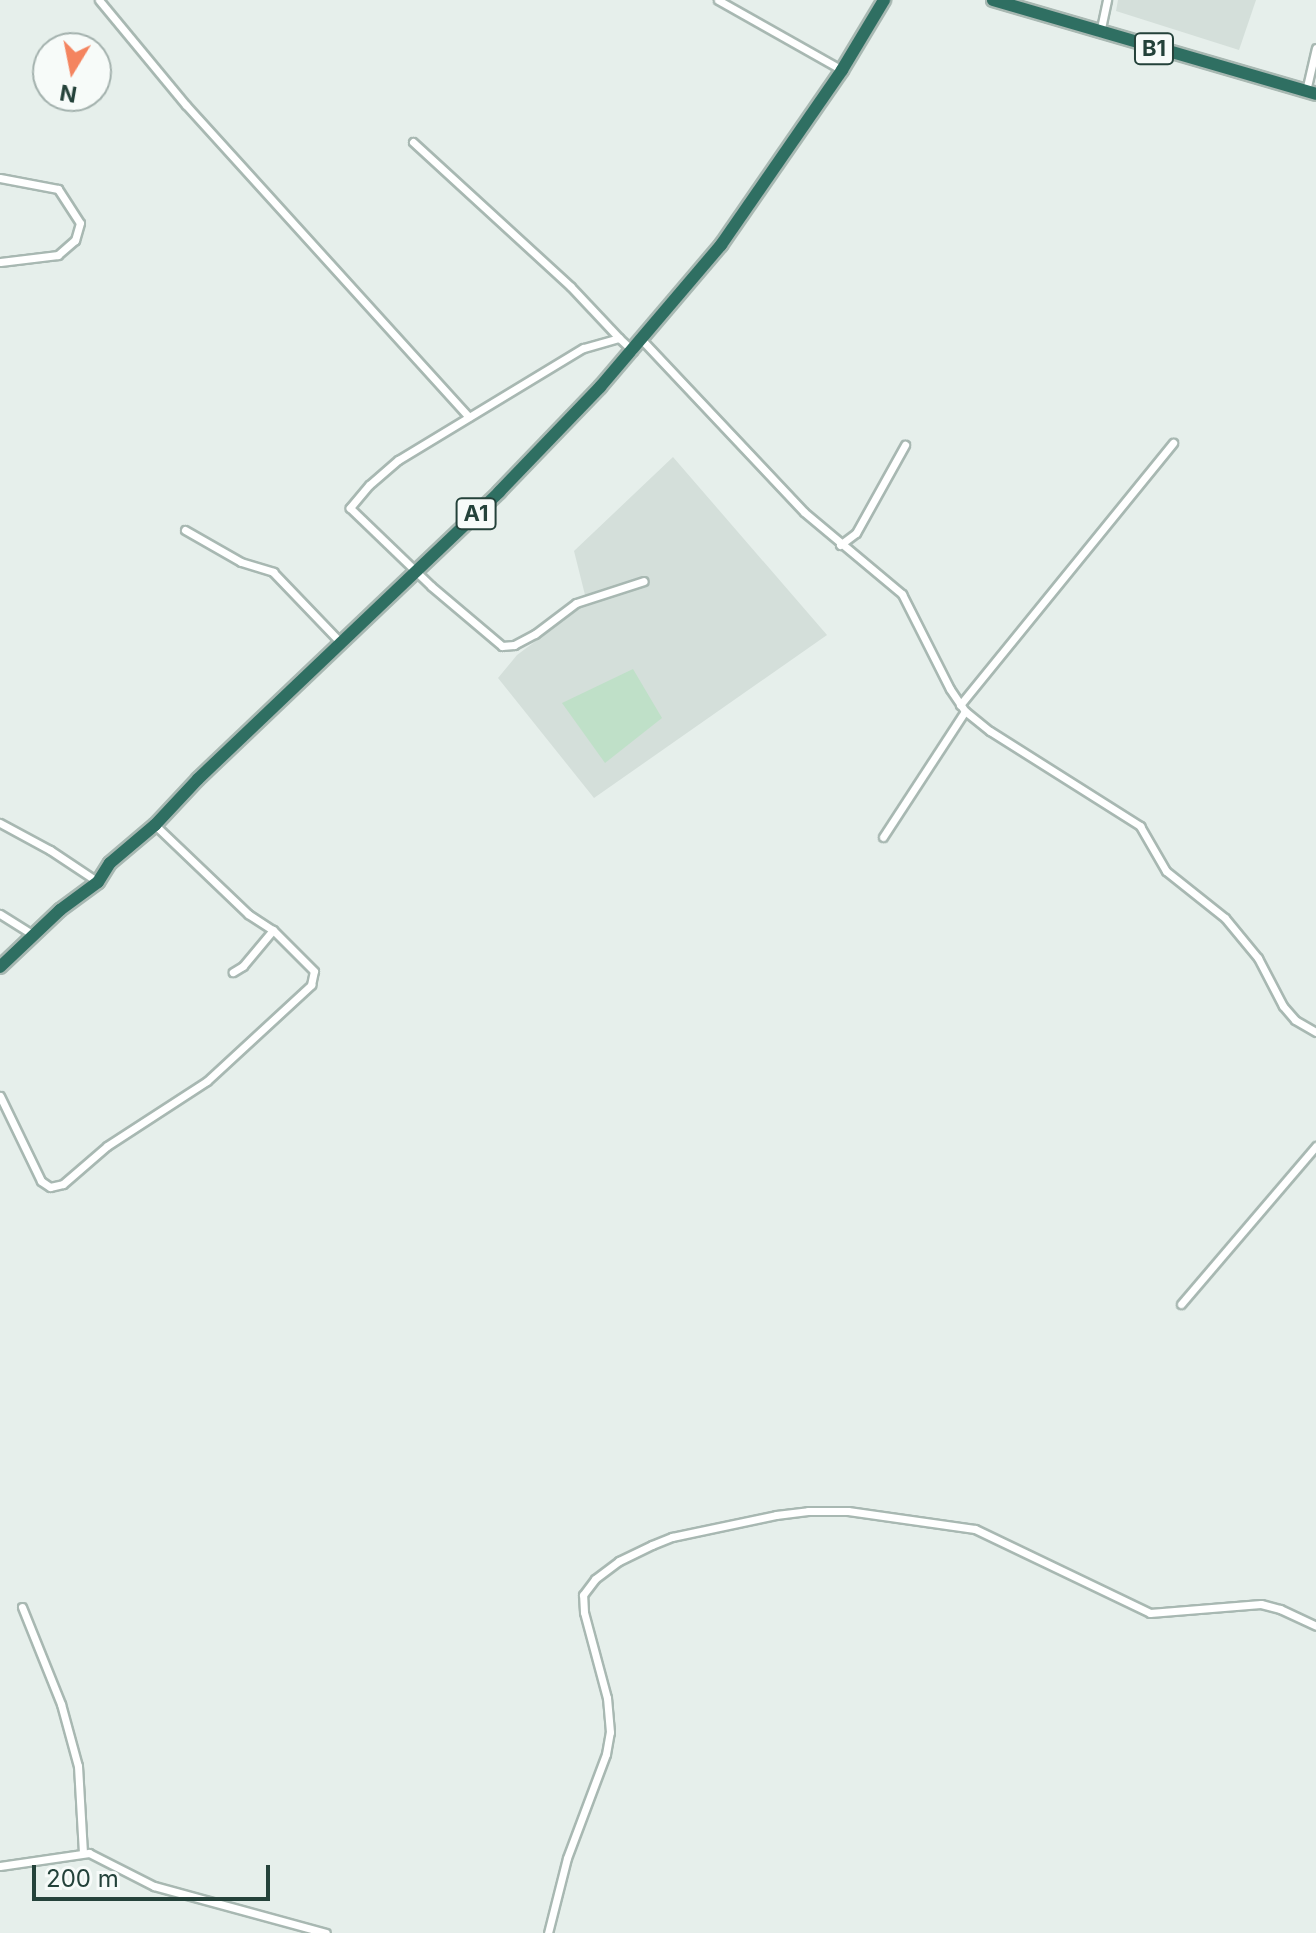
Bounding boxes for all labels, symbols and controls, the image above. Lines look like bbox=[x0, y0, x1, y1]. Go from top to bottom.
road number: B1 bbox=[1132, 31, 1176, 67]
north arrow bbox=[32, 32, 112, 112]
text: N bbox=[58, 79, 79, 108]
road number: A1 bbox=[454, 496, 498, 532]
scale bar bbox=[36, 1849, 274, 1899]
text: 200 m bbox=[46, 1864, 119, 1893]

